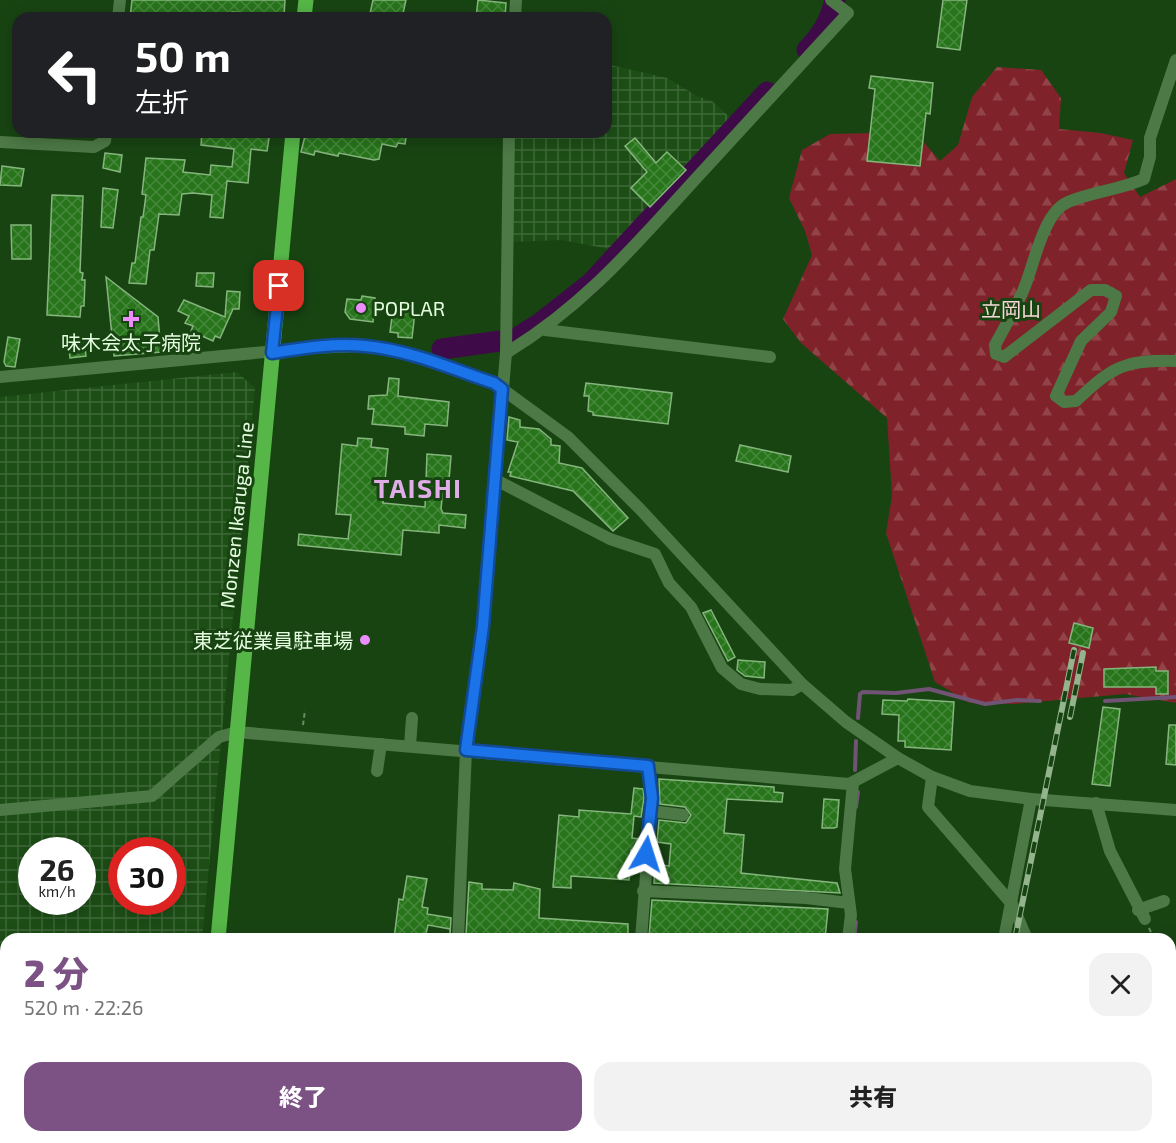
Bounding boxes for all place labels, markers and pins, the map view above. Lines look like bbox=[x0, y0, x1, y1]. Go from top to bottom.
pin bbox=[253, 260, 304, 311]
place label: POPLAR bbox=[373, 296, 445, 320]
marker: POPLAR bbox=[354, 301, 368, 315]
marker: 味木会太子病院 bbox=[122, 310, 140, 328]
place label: 味木会太子病院 bbox=[61, 330, 201, 354]
place label: 東芝従業員駐車場 bbox=[193, 628, 353, 652]
marker: 東芝従業員駐車場 bbox=[358, 633, 372, 647]

